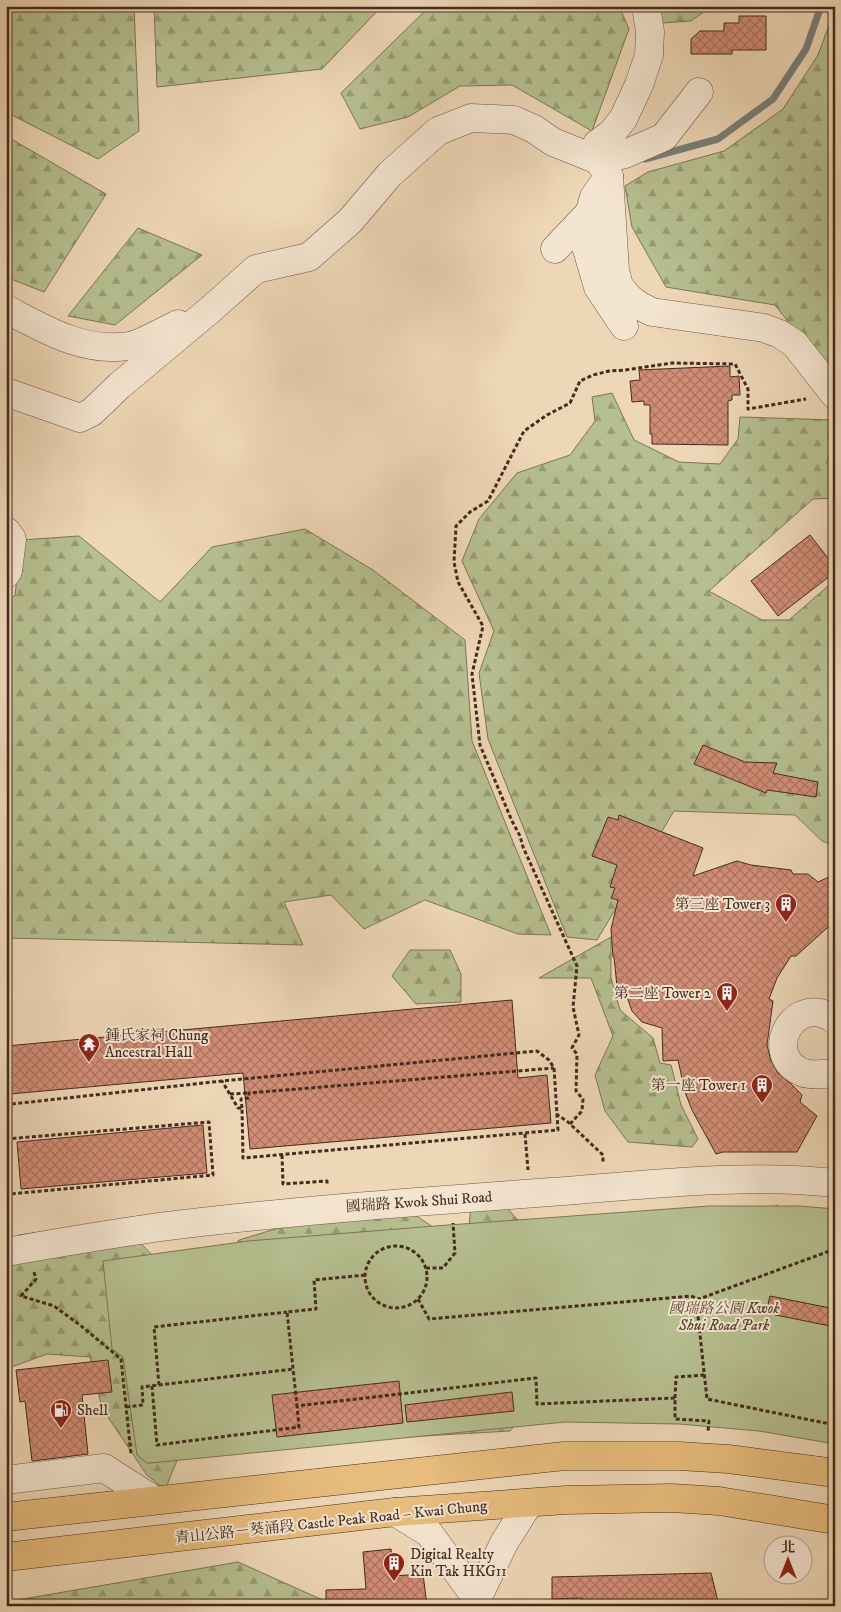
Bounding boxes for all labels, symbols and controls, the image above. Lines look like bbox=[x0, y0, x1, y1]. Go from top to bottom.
building icon: 第三座 Tower 3 bbox=[774, 892, 798, 923]
place label: 第三座 Tower 3 bbox=[675, 895, 770, 914]
building icon: 第二座 Tower 2 bbox=[715, 981, 739, 1012]
place label: 第二座 Tower 2 bbox=[614, 984, 712, 1003]
place label: 鍾氏家祠 Chung Ancestral Hall bbox=[105, 1026, 209, 1062]
temple icon: 鍾氏家祠 Chung Ancestral Hall bbox=[77, 1032, 101, 1063]
building icon: 第一座 Tower 1 bbox=[750, 1073, 774, 1104]
place label: 第一座 Tower 1 bbox=[651, 1076, 746, 1095]
street label: 國瑞路 Kwok Shui Road bbox=[345, 1187, 493, 1217]
park label: 國瑞路公園 Kwok Shui Road Park bbox=[668, 1299, 780, 1335]
fuel station icon: Shell bbox=[49, 1398, 73, 1429]
place label: Shell bbox=[77, 1401, 108, 1420]
street label: 青山公路－葵涌段 Castle Peak Road – Kwai Chung bbox=[174, 1496, 489, 1548]
north arrow bbox=[764, 1534, 814, 1584]
text: 北 bbox=[781, 1539, 795, 1557]
place label: Digital Realty Kin Tak HKG11 bbox=[410, 1545, 507, 1581]
building icon: Digital Realty Kin Tak HKG11 bbox=[382, 1551, 406, 1582]

